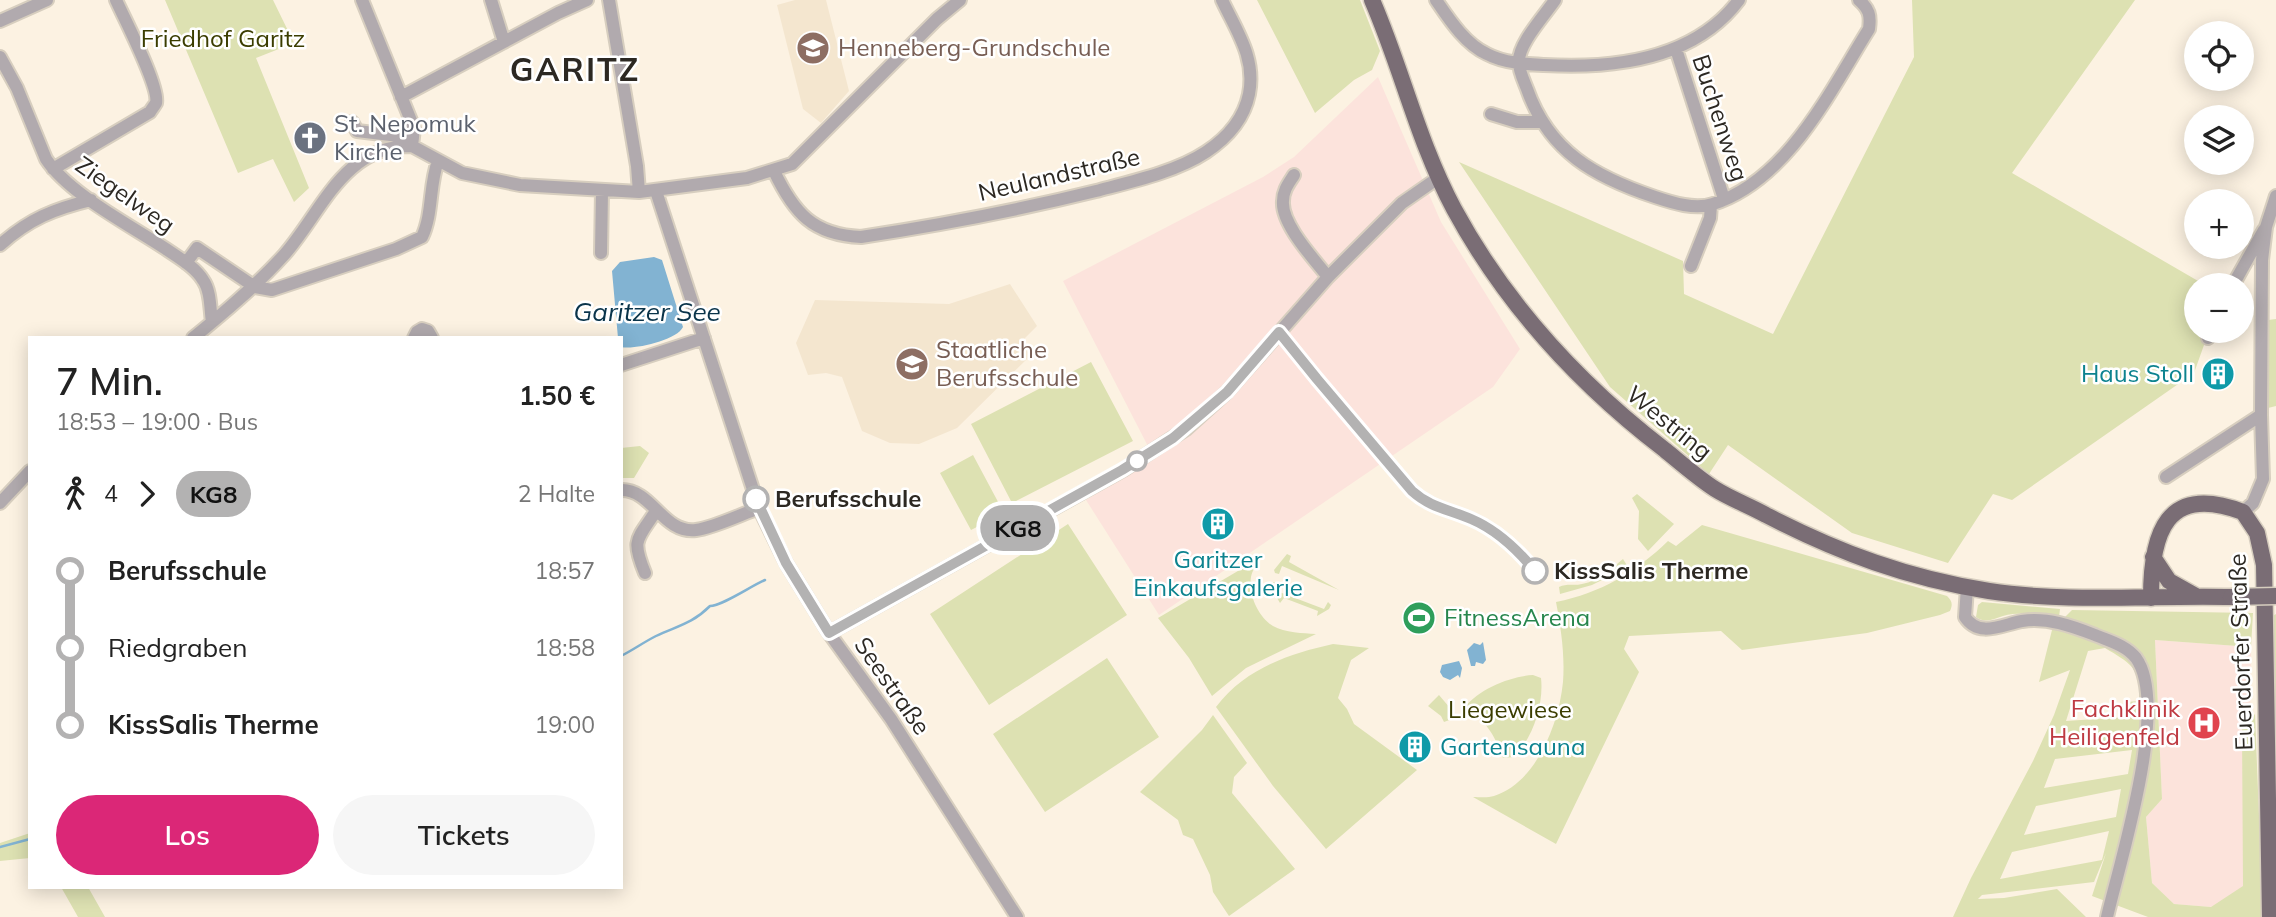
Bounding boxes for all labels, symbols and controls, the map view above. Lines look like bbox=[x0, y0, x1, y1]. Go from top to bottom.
map controls bbox=[2184, 21, 2254, 343]
button: locate bbox=[2184, 21, 2254, 91]
park label: Friedhof Garitz bbox=[141, 23, 305, 53]
school or university icon: Henneberg-Grundschule bbox=[794, 29, 832, 67]
place label: Henneberg-Grundschule bbox=[838, 32, 1110, 62]
district label: GARITZ bbox=[510, 49, 640, 89]
street label: Buchenweg bbox=[1686, 51, 1756, 185]
button: layers bbox=[2184, 105, 2254, 175]
place label: St. Nepomuk Kirche bbox=[334, 108, 476, 166]
church icon: St. Nepomuk Kirche bbox=[291, 119, 329, 157]
street label: Neulandstraße bbox=[975, 141, 1142, 207]
street label: Ziegelweg bbox=[70, 149, 181, 239]
button: + bbox=[2184, 189, 2254, 259]
button: − bbox=[2184, 273, 2254, 343]
water label: Garitzer See bbox=[573, 295, 721, 328]
place label: Staatliche Berufsschule bbox=[936, 334, 1078, 392]
school or university icon: Staatliche Berufsschule bbox=[893, 345, 931, 383]
building icon: Haus Stoll bbox=[2199, 355, 2237, 393]
text: 7 Min. bbox=[56, 357, 163, 405]
place label: Haus Stoll bbox=[2081, 358, 2194, 388]
text: 1.50 € bbox=[519, 379, 595, 412]
street label: Westring bbox=[1621, 379, 1719, 466]
text: 18:53 – 19:00 · Bus bbox=[56, 407, 258, 436]
unlabelled marker bbox=[1127, 451, 1147, 471]
icon: walk bbox=[56, 475, 94, 513]
icon: forward bbox=[128, 475, 166, 513]
text: 4 bbox=[104, 479, 118, 508]
text: KG8 bbox=[190, 479, 237, 509]
text: 2 Halte bbox=[518, 479, 595, 508]
place label: Berufsschule bbox=[775, 483, 922, 513]
marker: Berufsschule bbox=[743, 486, 769, 512]
line badge: KG8 bbox=[978, 505, 1058, 551]
building icon: Garitzer Einkaufsgalerie bbox=[1199, 505, 1237, 543]
text: KG8 bbox=[994, 513, 1042, 543]
place label: Garitzer Einkaufsgalerie bbox=[1133, 544, 1303, 602]
street label: Euerdorfer Straße bbox=[2222, 553, 2258, 751]
text: Berufsschule bbox=[108, 554, 267, 587]
place label: KissSalis Therme bbox=[1554, 555, 1748, 585]
text: 18:57 bbox=[535, 556, 595, 585]
marker: KissSalis Therme bbox=[1522, 558, 1548, 584]
sports icon: FitnessArena bbox=[1400, 599, 1438, 637]
place label: FitnessArena bbox=[1444, 602, 1590, 632]
text: Riedgraben bbox=[108, 631, 248, 664]
street label: Seestraße bbox=[848, 631, 937, 740]
text: 18:58 bbox=[535, 633, 595, 662]
place label: Fachklinik Heiligenfeld bbox=[2049, 693, 2181, 751]
park label: Liegewiese bbox=[1448, 694, 1572, 724]
hospital icon: Fachklinik Heiligenfeld bbox=[2185, 704, 2223, 742]
text: KissSalis Therme bbox=[108, 708, 319, 741]
text: 19:00 bbox=[535, 710, 595, 739]
building icon: Gartensauna bbox=[1396, 728, 1434, 766]
place label: Gartensauna bbox=[1440, 731, 1585, 761]
button: Los bbox=[56, 795, 319, 875]
button: Tickets bbox=[333, 795, 595, 875]

